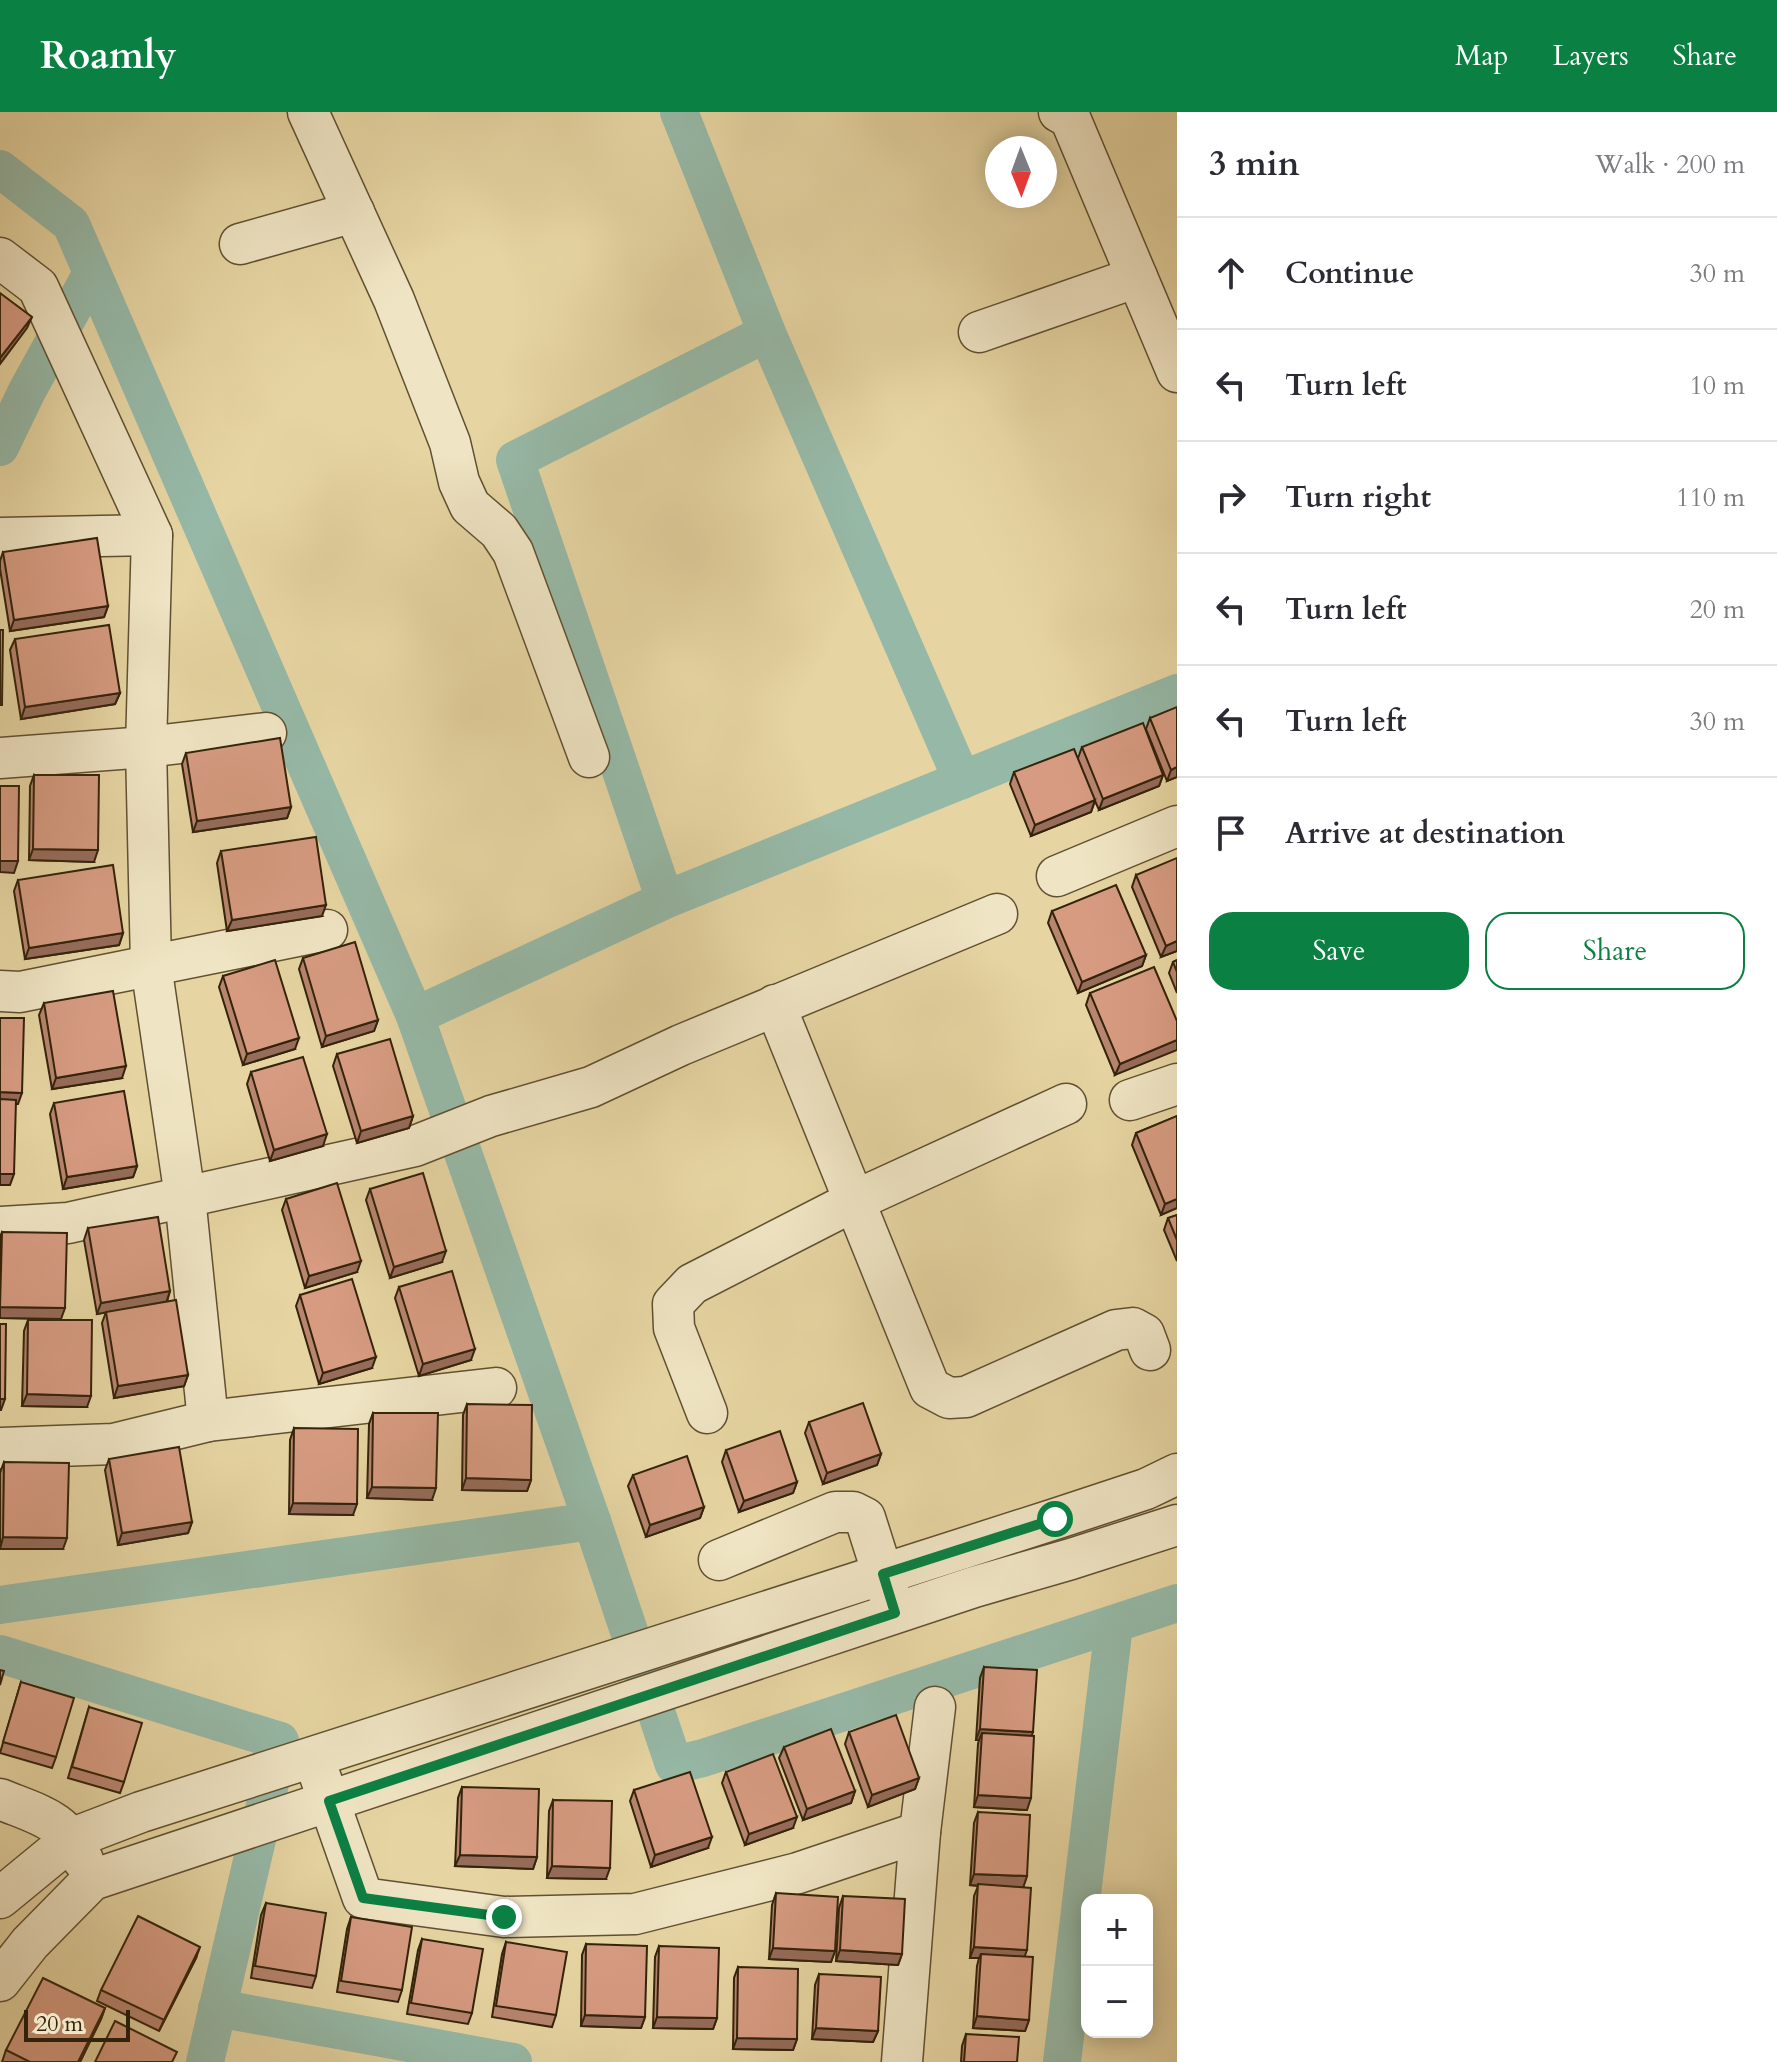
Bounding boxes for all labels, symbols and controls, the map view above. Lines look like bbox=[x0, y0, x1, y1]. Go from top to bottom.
text: Roamly bbox=[40, 30, 177, 82]
text: Map bbox=[1455, 37, 1508, 75]
text: Layers bbox=[1552, 37, 1629, 75]
text: Share bbox=[1673, 37, 1737, 75]
north arrow bbox=[985, 136, 1057, 208]
text: 3 min bbox=[1209, 141, 1300, 187]
text: Walk · 200 m bbox=[1595, 147, 1745, 182]
icon: ahead bbox=[1209, 251, 1253, 295]
text: Continue bbox=[1285, 253, 1414, 294]
text: 30 m bbox=[1689, 256, 1745, 291]
icon: left bbox=[1209, 363, 1253, 407]
text: Turn left bbox=[1285, 365, 1407, 406]
text: 10 m bbox=[1689, 368, 1745, 403]
icon: right bbox=[1209, 475, 1253, 519]
text: Turn right bbox=[1285, 477, 1431, 518]
text: 110 m bbox=[1676, 480, 1745, 515]
icon: left bbox=[1209, 587, 1253, 631]
text: Turn left bbox=[1285, 589, 1407, 630]
text: 20 m bbox=[1689, 592, 1745, 627]
icon: left bbox=[1209, 699, 1253, 743]
text: Turn left bbox=[1285, 701, 1407, 742]
text: 30 m bbox=[1689, 704, 1745, 739]
icon: arrive bbox=[1209, 811, 1253, 855]
text: Arrive at destination bbox=[1285, 813, 1565, 854]
button: Save bbox=[1209, 912, 1469, 990]
button: Share bbox=[1485, 912, 1745, 990]
route start bbox=[1037, 1501, 1073, 1537]
map controls bbox=[1081, 1894, 1153, 2038]
button: + bbox=[1081, 1894, 1153, 1966]
route end bbox=[486, 1899, 522, 1935]
button: − bbox=[1081, 1966, 1153, 2038]
scale bar bbox=[24, 2006, 130, 2042]
text: 20 m bbox=[36, 2009, 83, 2039]

